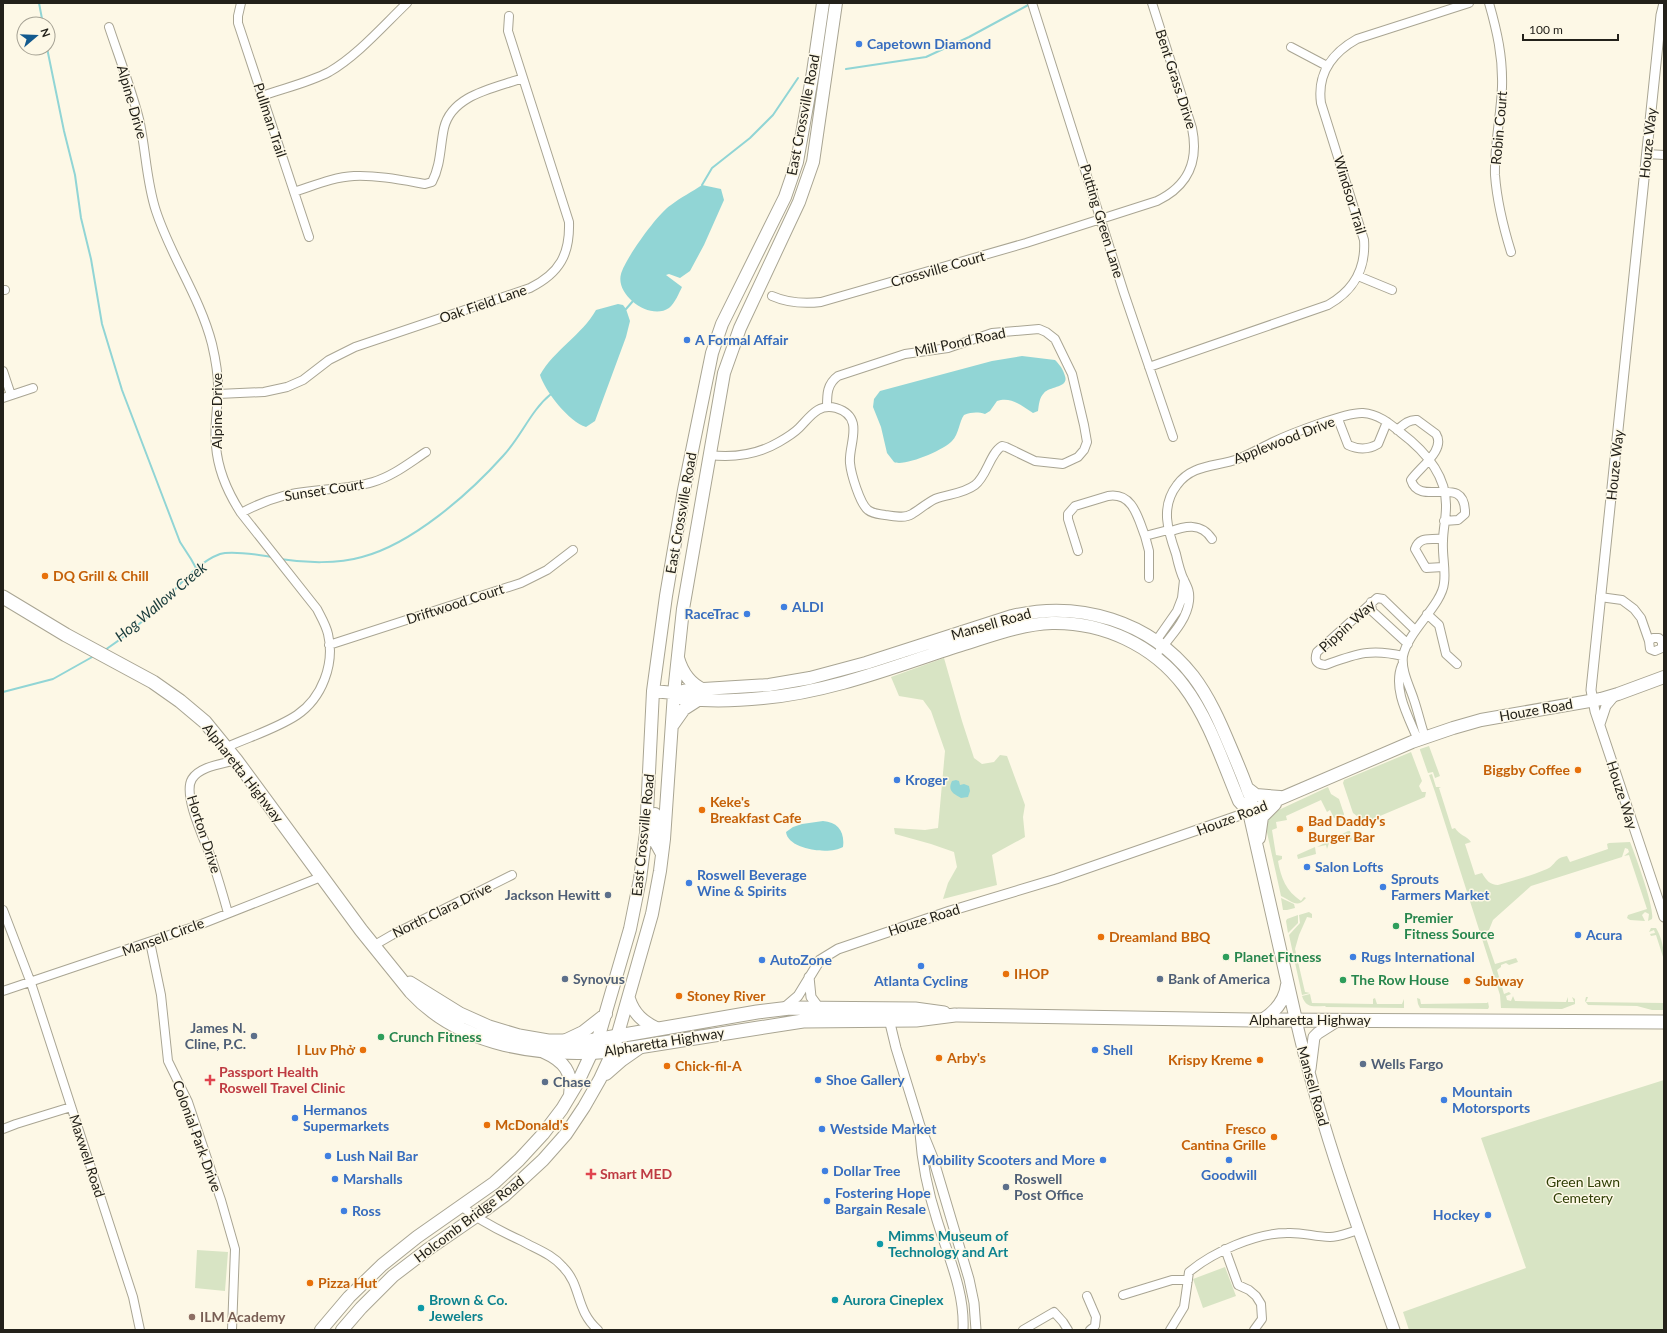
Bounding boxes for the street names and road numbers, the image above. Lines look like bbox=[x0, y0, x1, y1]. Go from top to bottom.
street label: Bent Grass Drive bbox=[1152, 27, 1201, 131]
street label: East Crossville Road bbox=[782, 53, 823, 177]
street label: Alpine Drive bbox=[114, 63, 151, 141]
street label: Pullman Trail bbox=[250, 80, 291, 159]
street label: Robin Court bbox=[1487, 90, 1510, 166]
street label: Houze Way bbox=[1635, 106, 1660, 179]
street label: Windsor Trail bbox=[1331, 154, 1370, 236]
street label: Putting Green Lane bbox=[1077, 162, 1128, 280]
street label: Crossville Court bbox=[889, 247, 987, 290]
street label: Oak Field Lane bbox=[437, 281, 529, 326]
street label: Mill Pond Road bbox=[913, 324, 1007, 359]
street label: Alpine Drive bbox=[208, 373, 225, 449]
street label: Applewood Drive bbox=[1231, 412, 1337, 467]
street label: Houze Way bbox=[1602, 428, 1627, 501]
street label: East Crossville Road bbox=[661, 451, 700, 575]
street label: Sunset Court bbox=[283, 475, 365, 504]
street label: Driftwood Court bbox=[404, 580, 506, 627]
street label: Pippin Way bbox=[1315, 595, 1379, 655]
street label: Mansell Road bbox=[949, 604, 1033, 643]
street label: Houze Road bbox=[1498, 695, 1574, 724]
street label: Alpharetta Highway bbox=[199, 720, 288, 826]
street label: Houze Way bbox=[1603, 758, 1642, 832]
street label: East Crossville Road bbox=[628, 773, 657, 897]
street label: Horton Drive bbox=[184, 793, 225, 875]
street label: Houze Road bbox=[1194, 796, 1270, 839]
street label: North Clara Drive bbox=[389, 878, 494, 941]
street label: Houze Road bbox=[886, 900, 962, 939]
street label: Mansell Circle bbox=[119, 914, 206, 959]
street label: Alpharetta Highway bbox=[1249, 1011, 1372, 1028]
street label: Alpharetta Highway bbox=[603, 1023, 726, 1059]
street label: Mansell Road bbox=[1294, 1044, 1333, 1128]
street label: Colonial Park Drive bbox=[169, 1078, 226, 1194]
street label: Maxwell Road bbox=[66, 1112, 109, 1199]
street label: Holcomb Bridge Road bbox=[410, 1172, 527, 1266]

